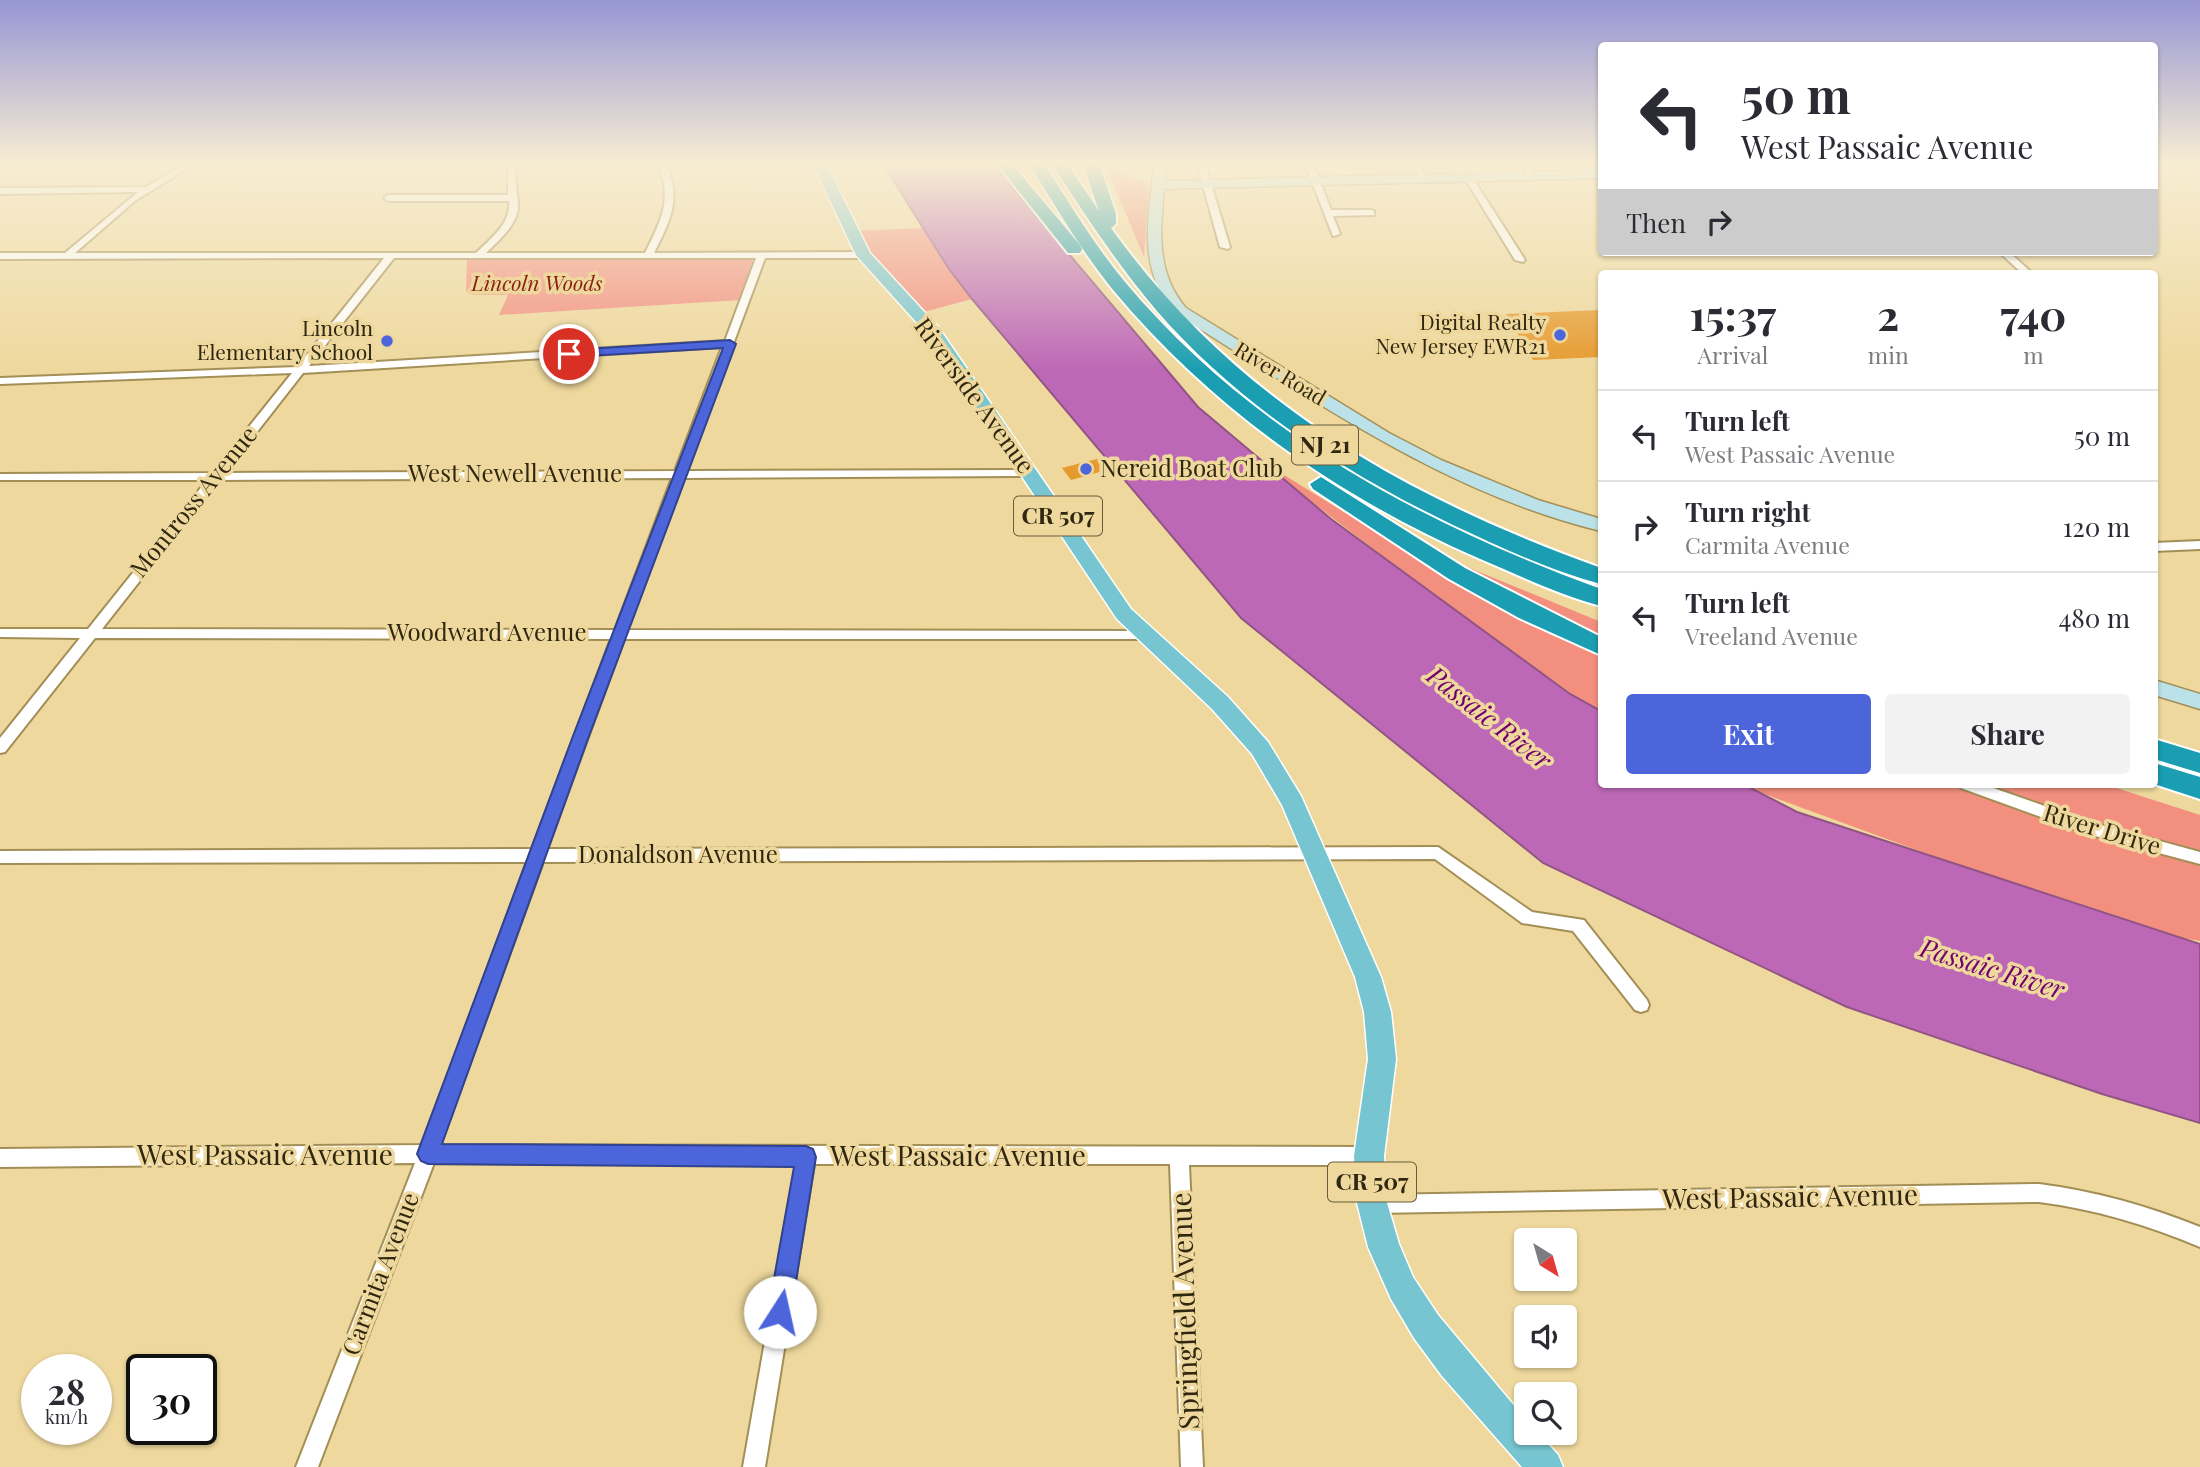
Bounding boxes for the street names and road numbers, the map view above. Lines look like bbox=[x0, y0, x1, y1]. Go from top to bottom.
street label: Riverside Avenue bbox=[908, 311, 1043, 479]
street label: River Road bbox=[1230, 334, 1332, 411]
street label: Montross Avenue bbox=[122, 419, 263, 583]
road number: NJ 21 bbox=[1292, 426, 1358, 464]
street label: West Newell Avenue bbox=[407, 456, 622, 488]
road number: CR 507 bbox=[1014, 496, 1102, 536]
street label: Woodward Avenue bbox=[386, 615, 587, 647]
street label: River Drive bbox=[2040, 795, 2165, 861]
street label: Donaldson Avenue bbox=[578, 837, 778, 869]
street label: West Passaic Avenue bbox=[136, 1135, 393, 1172]
street label: West Passaic Avenue bbox=[829, 1136, 1086, 1173]
road number: CR 507 bbox=[1328, 1162, 1416, 1202]
street label: West Passaic Avenue bbox=[1661, 1175, 1918, 1216]
street label: Carmita Avenue bbox=[333, 1187, 425, 1359]
street label: Springfield Avenue bbox=[1161, 1192, 1206, 1430]

